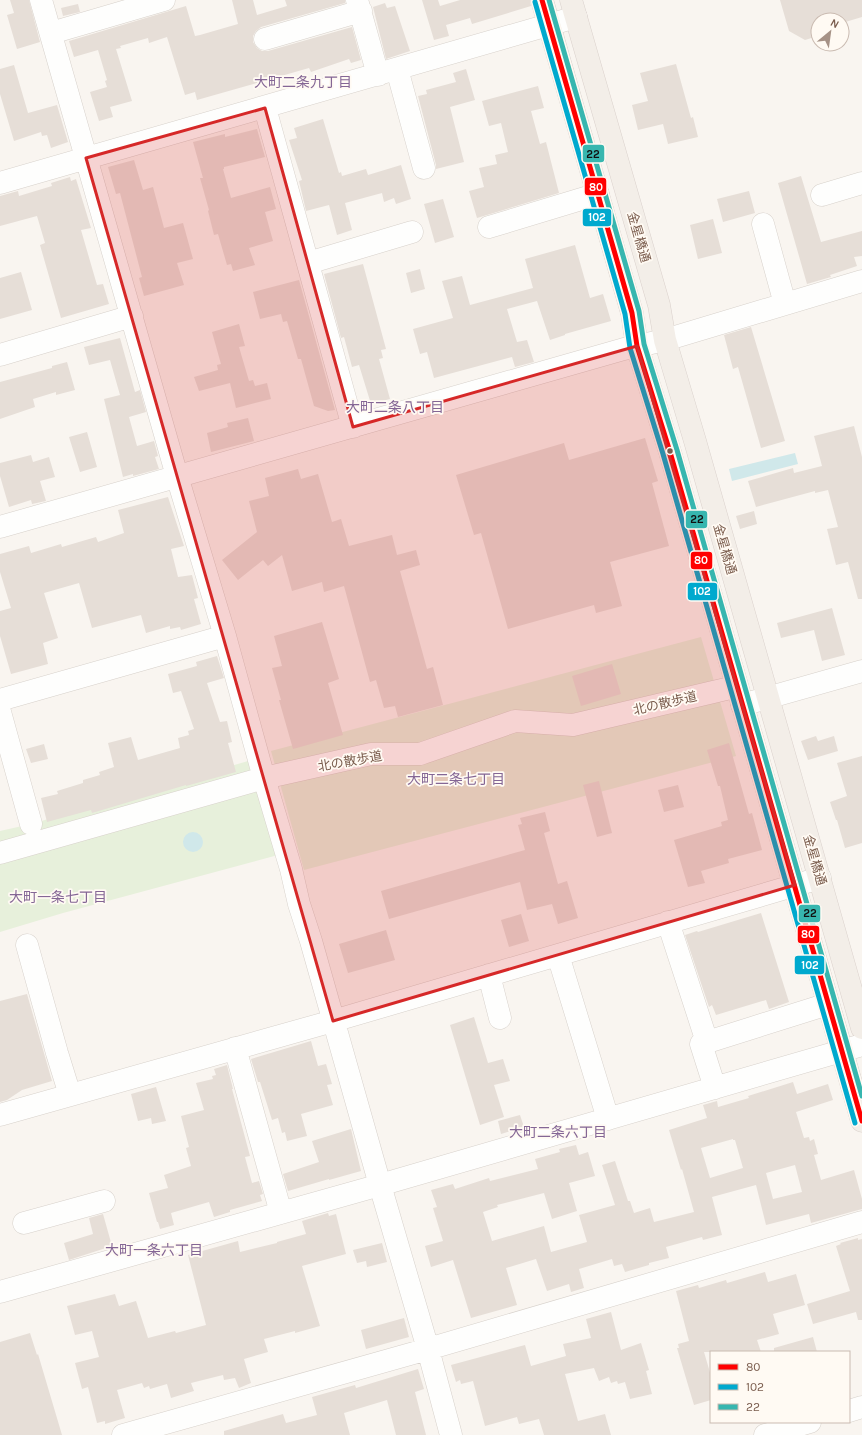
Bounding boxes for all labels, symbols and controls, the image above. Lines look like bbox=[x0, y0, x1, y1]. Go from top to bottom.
north arrow bbox=[810, 12, 850, 52]
text: N bbox=[828, 16, 841, 31]
district label: 大町二条九丁目 bbox=[254, 74, 352, 91]
line badge: 22 bbox=[582, 144, 605, 163]
text: 22 bbox=[586, 148, 600, 161]
line badge: 80 bbox=[584, 177, 607, 196]
text: 80 bbox=[589, 181, 603, 194]
line badge: 102 bbox=[582, 208, 612, 227]
street label: 金星橋通 bbox=[625, 210, 653, 264]
text: 102 bbox=[588, 211, 606, 224]
district label: 大町二条八丁目 bbox=[346, 399, 444, 416]
unlabelled marker bbox=[665, 446, 675, 456]
line badge: 22 bbox=[685, 510, 708, 529]
text: 22 bbox=[690, 513, 704, 526]
street label: 金星橋通 bbox=[711, 522, 739, 576]
line badge: 80 bbox=[690, 551, 713, 570]
text: 80 bbox=[694, 554, 708, 567]
line badge: 102 bbox=[687, 582, 718, 601]
text: 102 bbox=[693, 585, 711, 598]
street label: 北の散歩道 bbox=[632, 688, 698, 718]
street label: 北の散歩道 bbox=[317, 748, 383, 774]
district label: 大町二条七丁目 bbox=[407, 771, 505, 788]
street label: 金星橋通 bbox=[801, 833, 829, 887]
district label: 大町一条七丁目 bbox=[9, 889, 107, 906]
line badge: 22 bbox=[798, 904, 821, 923]
text: 22 bbox=[803, 907, 817, 920]
line badge: 80 bbox=[797, 925, 820, 944]
text: 80 bbox=[801, 928, 815, 941]
line badge: 102 bbox=[794, 955, 825, 975]
text: 102 bbox=[801, 959, 819, 972]
district label: 大町二条六丁目 bbox=[509, 1124, 607, 1141]
district label: 大町一条六丁目 bbox=[105, 1242, 203, 1259]
legend bbox=[710, 1351, 850, 1423]
text: 80 bbox=[746, 1360, 761, 1374]
text: 102 bbox=[746, 1380, 764, 1394]
text: 22 bbox=[746, 1400, 760, 1414]

